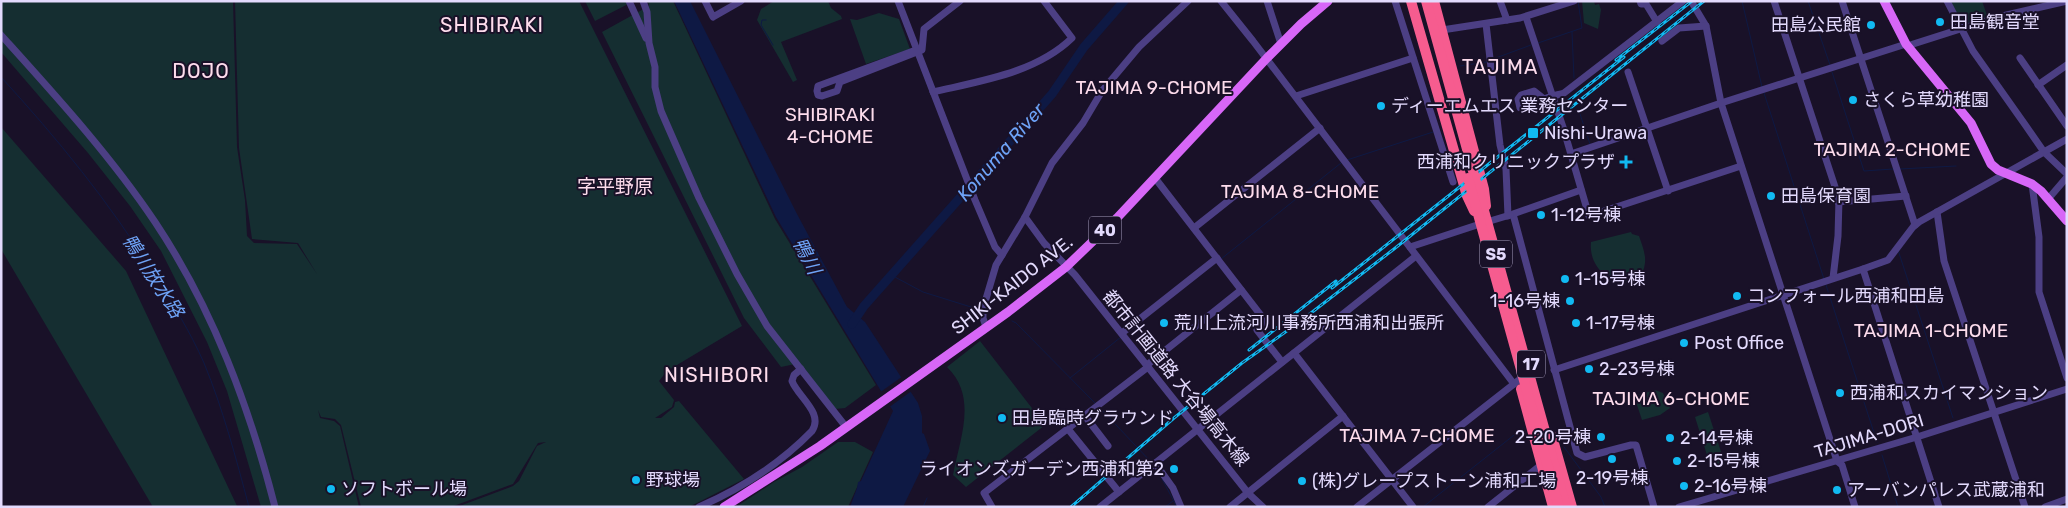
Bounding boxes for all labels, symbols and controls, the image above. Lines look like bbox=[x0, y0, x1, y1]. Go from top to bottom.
place label: 田島観音堂 bbox=[1950, 11, 2040, 33]
district label: SHIBIRAKI bbox=[440, 13, 544, 37]
place label: 田島公民館 bbox=[1771, 14, 1861, 36]
marker: 田島観音堂 bbox=[1934, 16, 1946, 28]
marker: 田島公民館 bbox=[1865, 19, 1877, 31]
district label: TAJIMA bbox=[1462, 55, 1538, 79]
district label: DOJO bbox=[172, 59, 230, 83]
district label: TAJIMA 9-CHOME bbox=[1075, 76, 1233, 99]
place label: さくら草幼稚園 bbox=[1863, 89, 1989, 111]
marker: さくら草幼稚園 bbox=[1847, 94, 1859, 106]
place label: ディーエムエス 業務センター bbox=[1391, 95, 1628, 117]
water label: Konuma River bbox=[952, 98, 1050, 206]
marker: ディーエムエス 業務センター bbox=[1375, 100, 1387, 112]
district label: SHIBIRAKI 4-CHOME bbox=[785, 103, 875, 148]
place label: Nishi-Urawa bbox=[1544, 122, 1647, 144]
marker: Nishi-Urawa bbox=[1526, 126, 1540, 140]
district label: TAJIMA 2-CHOME bbox=[1814, 138, 1970, 161]
place label: 西浦和クリニックプラザ bbox=[1417, 151, 1615, 173]
marker: 西浦和クリニックプラザ bbox=[1619, 155, 1633, 169]
district label: 字平野原 bbox=[577, 175, 653, 198]
district label: TAJIMA 8-CHOME bbox=[1221, 180, 1379, 203]
place label: 田島保育園 bbox=[1781, 185, 1871, 207]
marker: 田島保育園 bbox=[1765, 190, 1777, 202]
place label: 1-12号棟 bbox=[1551, 204, 1621, 226]
marker: 1-12号棟 bbox=[1535, 209, 1547, 221]
road number: 40 bbox=[1089, 216, 1121, 244]
water label: 鴨川放水路 bbox=[117, 230, 190, 324]
street label: SHIKI-KAIDO AVE. bbox=[947, 231, 1077, 339]
water label: 鴨川 bbox=[788, 234, 827, 280]
road number: S5 bbox=[1480, 240, 1512, 268]
place label: 1-15号棟 bbox=[1575, 268, 1645, 290]
marker: 1-15号棟 bbox=[1559, 273, 1571, 285]
street label: 都市計画道路 大谷場高木線 bbox=[1098, 285, 1254, 471]
place label: コンフォール西浦和田島 bbox=[1747, 285, 1944, 307]
place label: 1-16号棟 bbox=[1490, 290, 1560, 312]
marker: コンフォール西浦和田島 bbox=[1731, 290, 1743, 302]
marker: 1-16号棟 bbox=[1564, 295, 1576, 307]
place label: 荒川上流河川事務所西浦和出張所 bbox=[1174, 312, 1444, 334]
place label: 1-17号棟 bbox=[1586, 312, 1655, 334]
marker: 荒川上流河川事務所西浦和出張所 bbox=[1158, 317, 1170, 329]
marker: 1-17号棟 bbox=[1570, 317, 1582, 329]
district label: TAJIMA 1-CHOME bbox=[1854, 319, 2008, 342]
place label: Post Office bbox=[1694, 332, 1784, 354]
marker: Post Office bbox=[1678, 337, 1690, 349]
road number: 17 bbox=[1517, 350, 1545, 378]
place label: 2-23号棟 bbox=[1599, 358, 1675, 380]
district label: NISHIBORI bbox=[664, 363, 770, 387]
marker: 2-23号棟 bbox=[1583, 363, 1595, 375]
place label: 西浦和スカイマンション bbox=[1850, 382, 2048, 404]
district label: TAJIMA 6-CHOME bbox=[1592, 387, 1750, 410]
marker: 西浦和スカイマンション bbox=[1834, 387, 1846, 399]
place label: 田島臨時グラウンド bbox=[1012, 407, 1174, 429]
street label: TAJIMA-DORI bbox=[1812, 409, 1926, 463]
marker: 田島臨時グラウンド bbox=[996, 412, 1008, 424]
district label: TAJIMA 7-CHOME bbox=[1339, 424, 1495, 447]
place label: 2-20号棟 bbox=[1515, 426, 1591, 448]
place label: 2-14号棟 bbox=[1680, 427, 1753, 449]
marker: 2-20号棟 bbox=[1595, 431, 1607, 443]
marker: 2-14号棟 bbox=[1664, 432, 1676, 444]
place label: 2-15号棟 bbox=[1687, 450, 1760, 472]
marker: 2-19号棟 bbox=[1606, 453, 1618, 465]
marker: 2-15号棟 bbox=[1671, 455, 1683, 467]
place label: ライオンズガーデン西浦和第2 bbox=[920, 458, 1164, 480]
marker: ライオンズガーデン西浦和第2 bbox=[1168, 463, 1180, 475]
place label: 2-19号棟 bbox=[1576, 467, 1648, 489]
place label: 野球場 bbox=[646, 469, 700, 491]
place label: (株)グレープストーン浦和工場 bbox=[1312, 470, 1556, 492]
marker: 野球場 bbox=[630, 474, 642, 486]
marker: (株)グレープストーン浦和工場 bbox=[1296, 475, 1308, 487]
place label: 2-16号棟 bbox=[1694, 475, 1767, 497]
place label: ソフトボール場 bbox=[341, 478, 467, 500]
place label: アーバンパレス武蔵浦和 bbox=[1847, 479, 2045, 501]
marker: 2-16号棟 bbox=[1678, 480, 1690, 492]
marker: ソフトボール場 bbox=[325, 483, 337, 495]
marker: アーバンパレス武蔵浦和 bbox=[1831, 484, 1843, 496]

